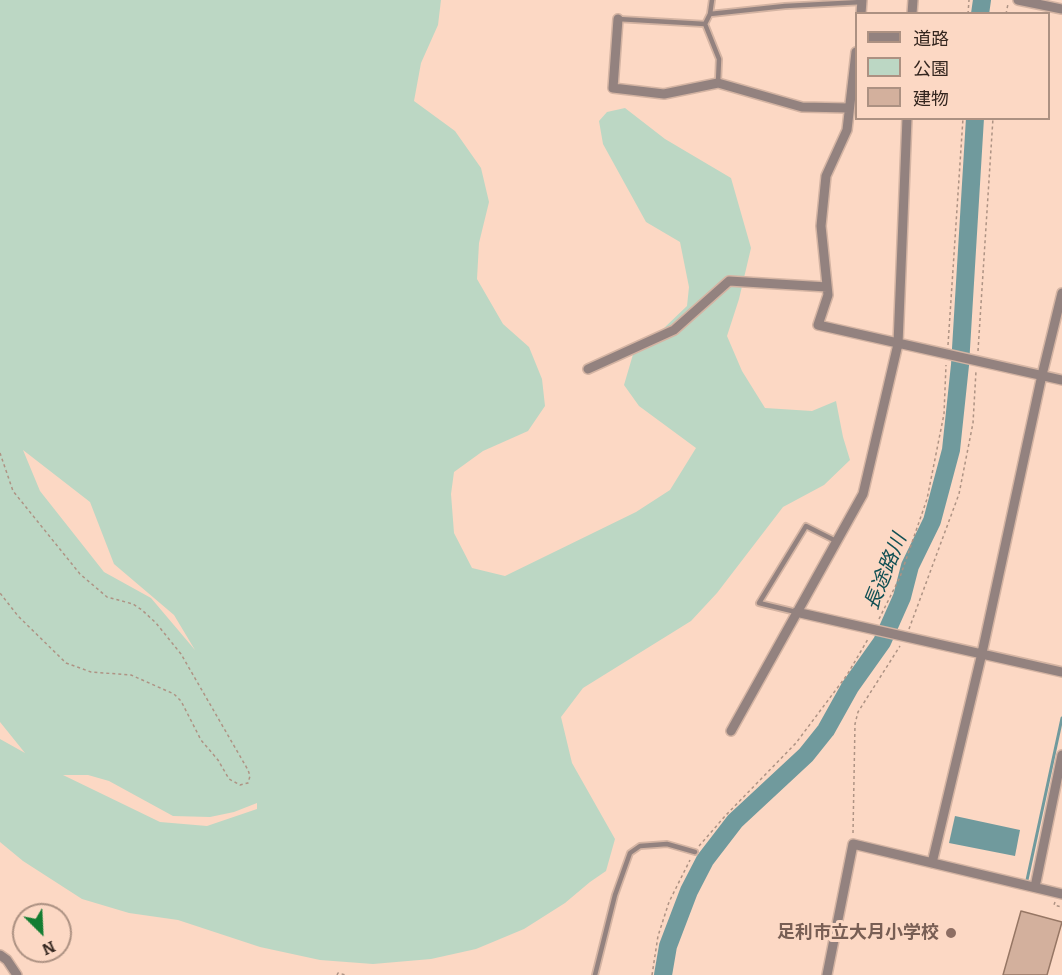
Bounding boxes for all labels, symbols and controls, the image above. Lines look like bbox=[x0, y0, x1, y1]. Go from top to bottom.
legend bbox=[855, 12, 1050, 120]
text: 道路 bbox=[913, 28, 949, 50]
text: 公園 bbox=[913, 58, 949, 80]
text: 建物 bbox=[913, 88, 949, 110]
water label: 長途路川 bbox=[860, 530, 912, 614]
north arrow bbox=[12, 903, 72, 963]
place label: 足利市立大月小学校 bbox=[777, 922, 939, 944]
marker: 足利市立大月小学校 bbox=[944, 926, 958, 940]
text: N bbox=[39, 937, 58, 959]

